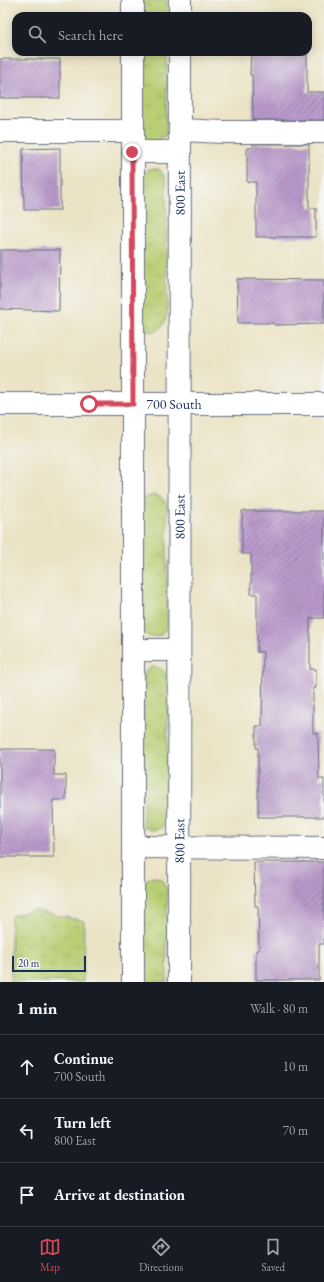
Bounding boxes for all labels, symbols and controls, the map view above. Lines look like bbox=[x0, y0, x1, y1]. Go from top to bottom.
search box bbox=[12, 12, 312, 56]
icon: search bbox=[26, 23, 48, 45]
text: Search here bbox=[58, 25, 123, 44]
route end bbox=[123, 143, 141, 161]
street label: 800 East bbox=[171, 170, 189, 216]
route start bbox=[80, 395, 98, 413]
street label: 700 South bbox=[146, 395, 202, 413]
street label: 800 East bbox=[170, 494, 189, 540]
street label: 800 East bbox=[170, 818, 188, 864]
scale bar bbox=[12, 954, 86, 973]
text: 20 m bbox=[18, 956, 39, 970]
text: 1 min bbox=[16, 997, 57, 1019]
text: Walk · 80 m bbox=[250, 1000, 308, 1017]
text: Continue bbox=[54, 1049, 114, 1068]
icon: ahead bbox=[16, 1056, 38, 1078]
text: 10 m bbox=[283, 1058, 308, 1075]
text: 700 South bbox=[54, 1068, 105, 1085]
text: Turn left bbox=[54, 1113, 111, 1132]
icon: left bbox=[16, 1120, 38, 1142]
text: 70 m bbox=[283, 1122, 308, 1139]
text: 800 East bbox=[54, 1132, 96, 1149]
icon: arrive bbox=[16, 1184, 38, 1206]
text: Arrive at destination bbox=[54, 1185, 185, 1204]
tab: Map bbox=[39, 1236, 61, 1274]
tab: Directions bbox=[139, 1236, 183, 1274]
tab: Saved bbox=[261, 1236, 285, 1274]

